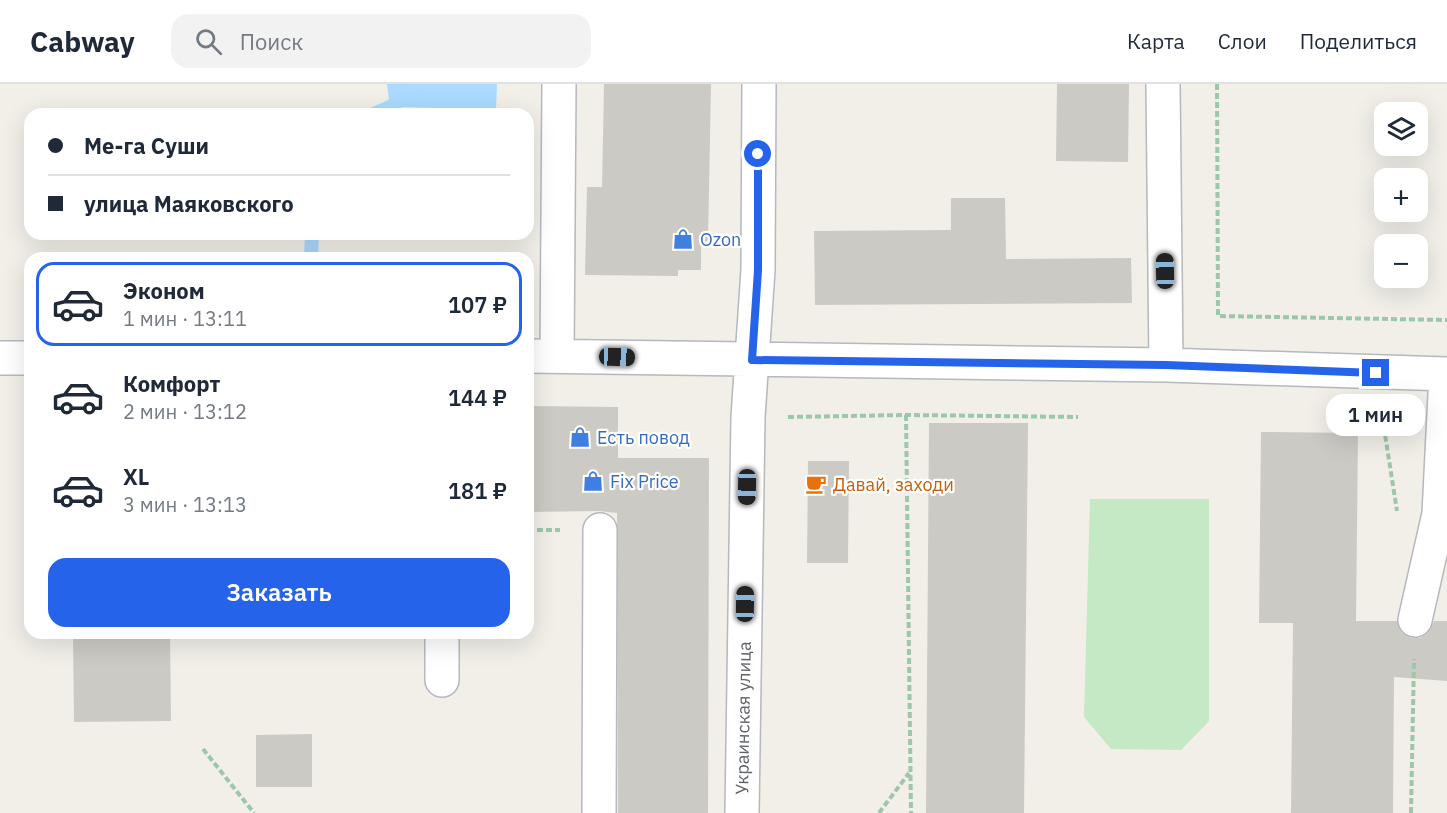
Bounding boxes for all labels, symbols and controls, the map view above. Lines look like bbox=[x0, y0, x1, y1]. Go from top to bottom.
search box bbox=[171, 14, 591, 68]
text: Cabway bbox=[30, 23, 135, 60]
icon: search bbox=[192, 25, 225, 58]
text: Поиск bbox=[240, 27, 303, 56]
text: Карта bbox=[1127, 27, 1185, 55]
text: Слои bbox=[1218, 27, 1267, 55]
text: Поделиться bbox=[1300, 27, 1417, 55]
map controls bbox=[1374, 102, 1428, 288]
button: layers bbox=[1374, 102, 1428, 156]
text: Ме-га Суши bbox=[84, 131, 209, 160]
route start bbox=[744, 140, 771, 167]
button: + bbox=[1374, 168, 1428, 222]
text: улица Маяковского bbox=[84, 189, 294, 218]
shop icon: Ozon bbox=[671, 227, 695, 251]
place label: Ozon bbox=[700, 228, 741, 251]
button: − bbox=[1374, 234, 1428, 288]
car bbox=[1156, 253, 1174, 289]
text: Эконом bbox=[123, 276, 205, 305]
icon: car bbox=[51, 277, 105, 331]
text: 107 ₽ bbox=[448, 290, 507, 319]
text: 1 мин · 13:11 bbox=[123, 305, 247, 332]
car bbox=[599, 347, 635, 367]
route end bbox=[1362, 359, 1389, 386]
text: Комфорт bbox=[123, 369, 220, 398]
icon: car bbox=[51, 370, 105, 424]
text: 144 ₽ bbox=[448, 383, 507, 412]
callout: 1 мин bbox=[1326, 394, 1426, 436]
text: 2 мин · 13:12 bbox=[123, 398, 247, 425]
text: 1 мин bbox=[1348, 401, 1403, 428]
shop icon: Есть повод bbox=[568, 425, 592, 449]
place label: Есть повод bbox=[597, 426, 690, 449]
text: XL bbox=[123, 462, 149, 491]
icon: car bbox=[51, 463, 105, 517]
shop icon: Fix Price bbox=[581, 469, 605, 493]
car bbox=[738, 469, 756, 505]
place label: Fix Price bbox=[610, 470, 679, 493]
cafe icon: Давай, заходи bbox=[804, 472, 828, 496]
place label: Давай, заходи bbox=[833, 473, 954, 496]
text: 181 ₽ bbox=[448, 476, 507, 505]
text: 3 мин · 13:13 bbox=[123, 491, 247, 518]
button: Заказать bbox=[48, 558, 510, 627]
car bbox=[736, 586, 754, 622]
street label: Украинская улица bbox=[730, 641, 756, 795]

